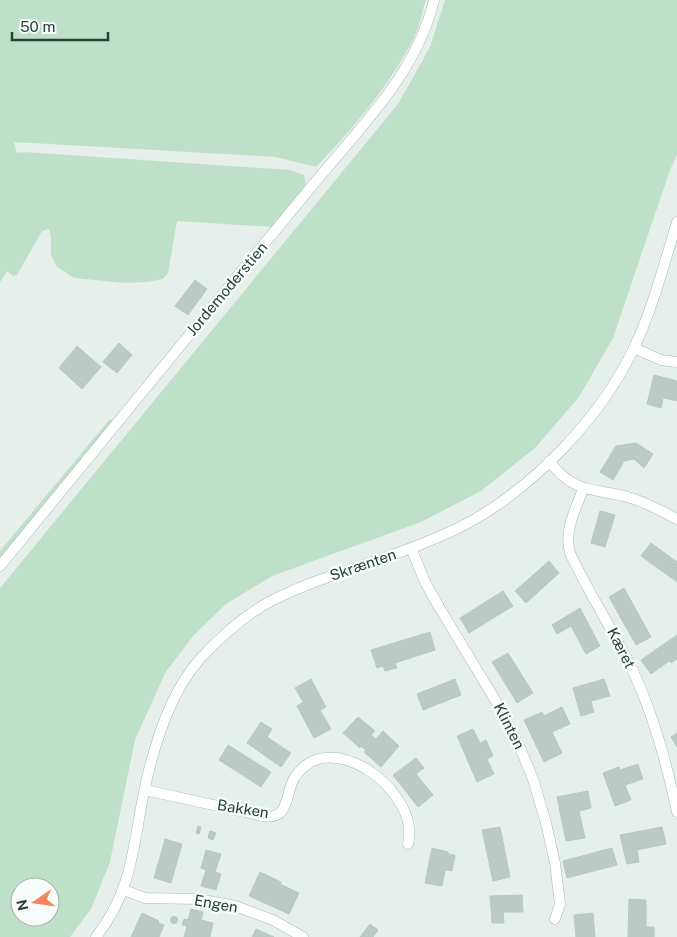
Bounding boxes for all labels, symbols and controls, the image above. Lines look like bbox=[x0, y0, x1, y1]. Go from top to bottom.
scale bar bbox=[12, 10, 109, 42]
text: 50 m bbox=[20, 18, 55, 35]
street label: Jordemoderstien bbox=[183, 239, 271, 339]
street label: Skrænten bbox=[327, 545, 398, 584]
street label: Kæret bbox=[604, 625, 639, 671]
street label: Klinten bbox=[491, 700, 528, 752]
street label: Bakken bbox=[216, 796, 270, 821]
north arrow bbox=[10, 877, 60, 927]
street label: Engen bbox=[193, 891, 239, 916]
text: N bbox=[13, 898, 31, 912]

